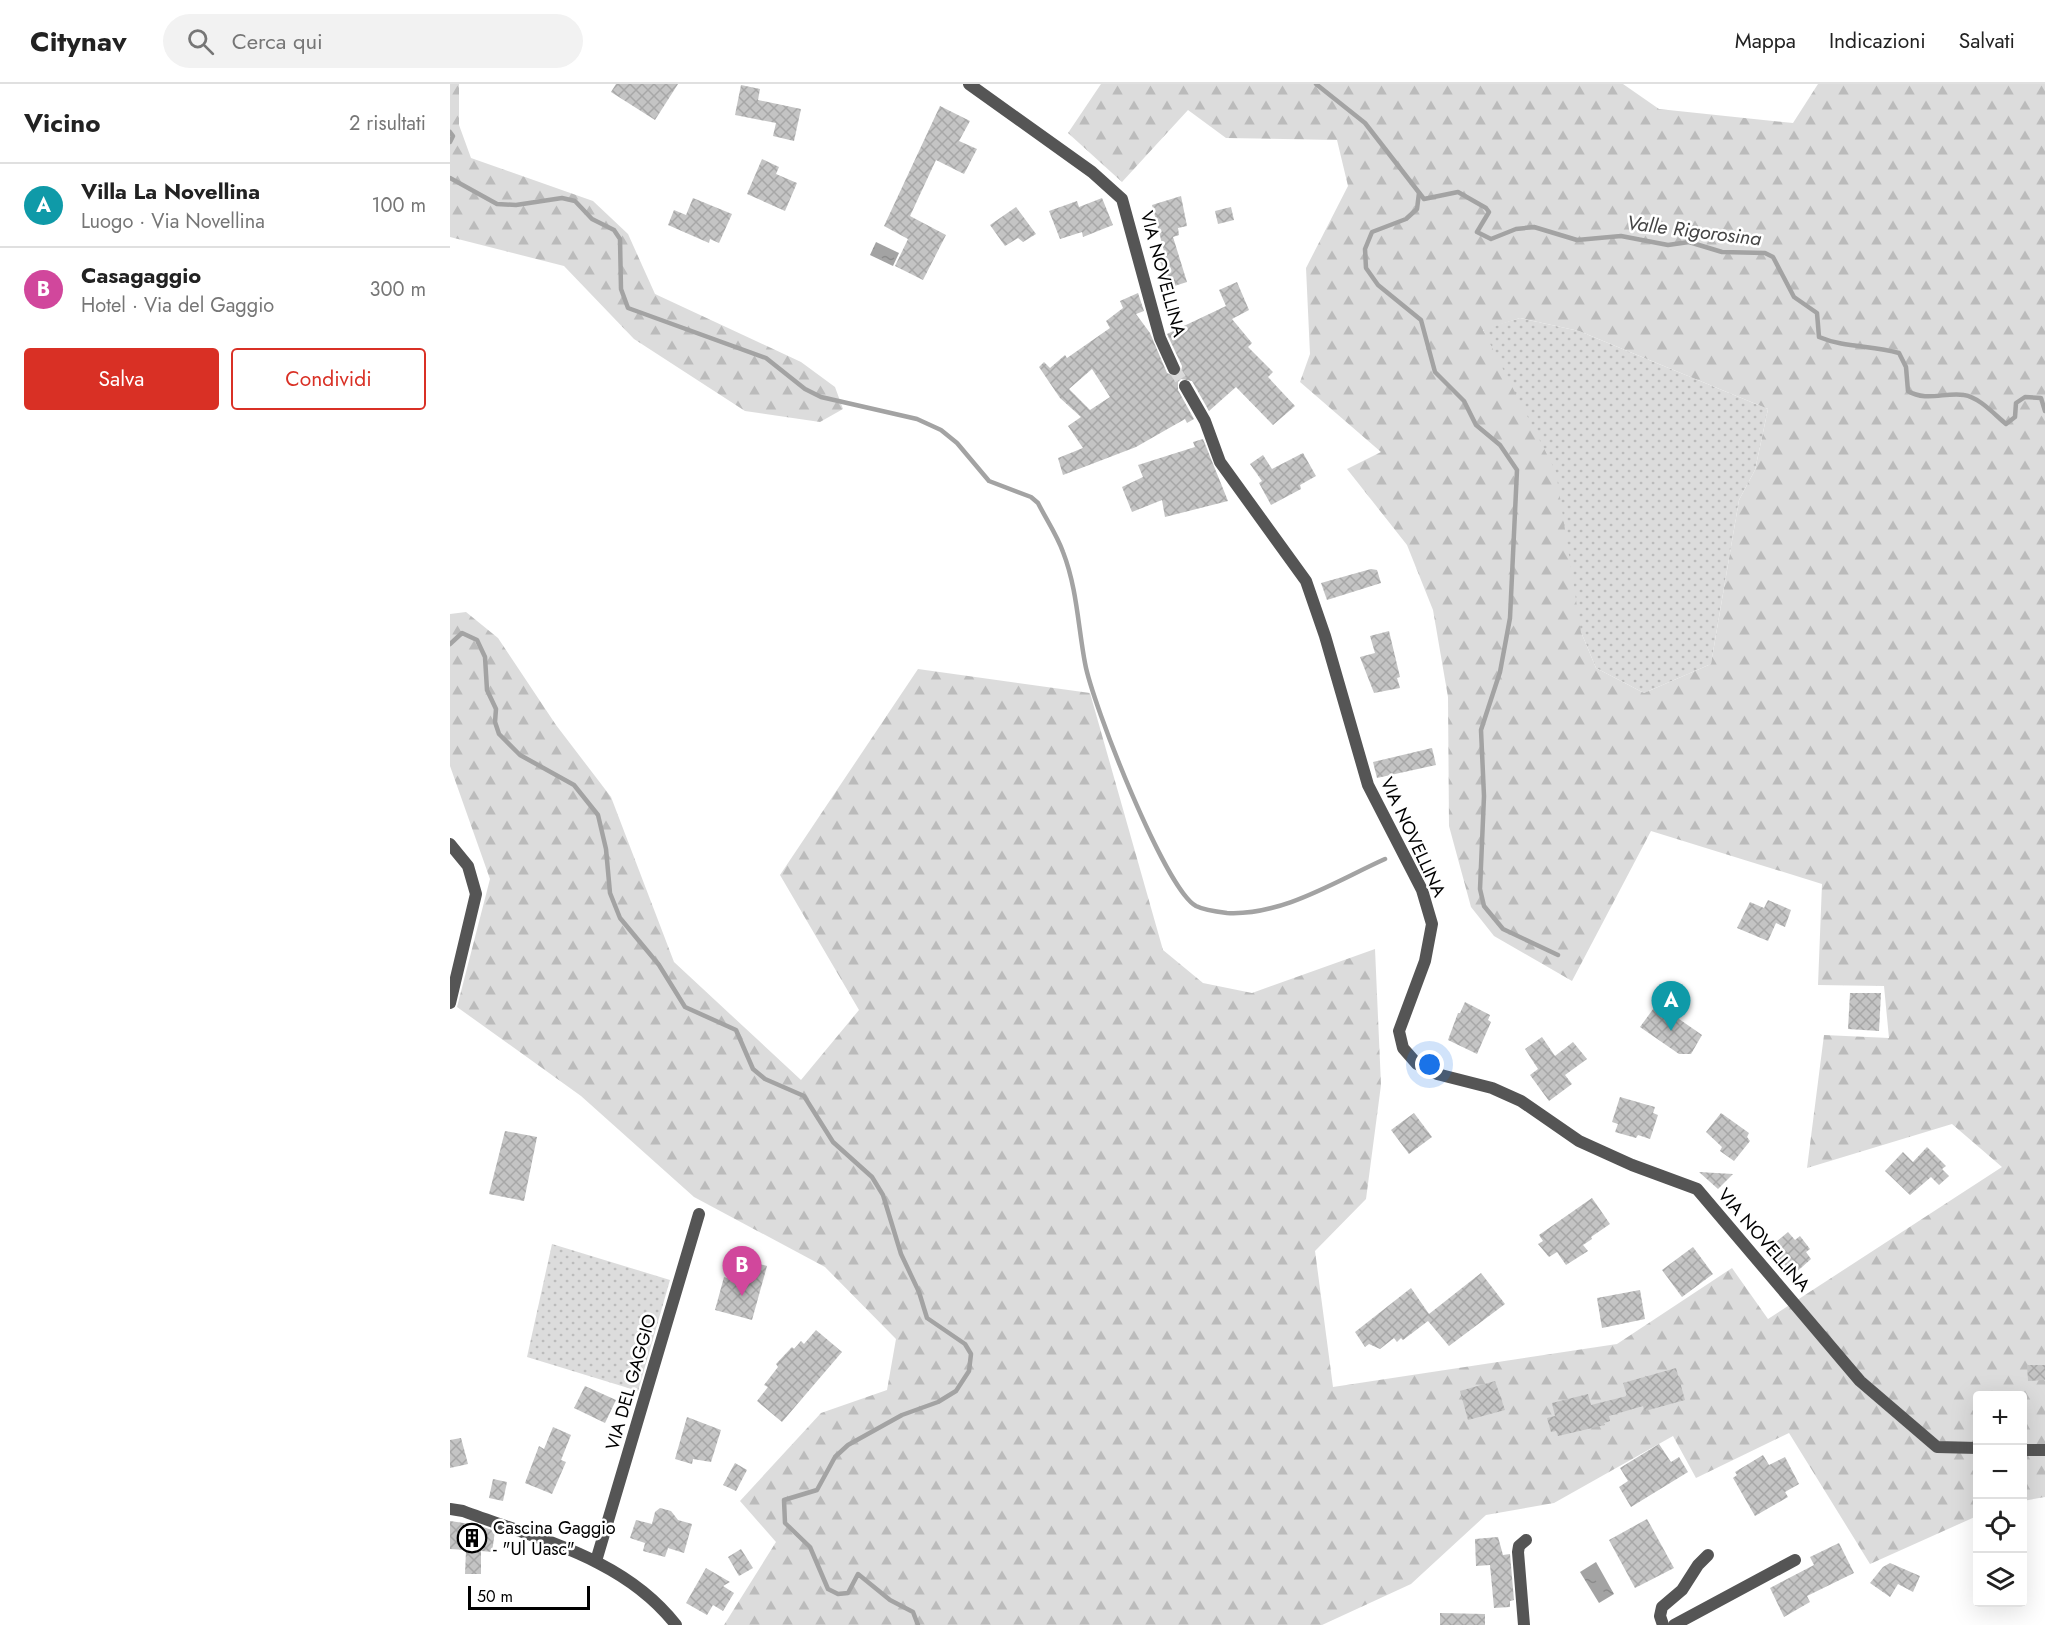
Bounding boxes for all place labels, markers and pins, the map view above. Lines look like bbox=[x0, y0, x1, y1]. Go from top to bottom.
pin: A bbox=[1652, 982, 1690, 1031]
pin: B bbox=[722, 1246, 762, 1296]
place label: Cascina Gaggio - "Ul Uasc" bbox=[493, 1515, 616, 1562]
building icon: Cascina Gaggio - "Ul Uasc" bbox=[456, 1522, 488, 1554]

